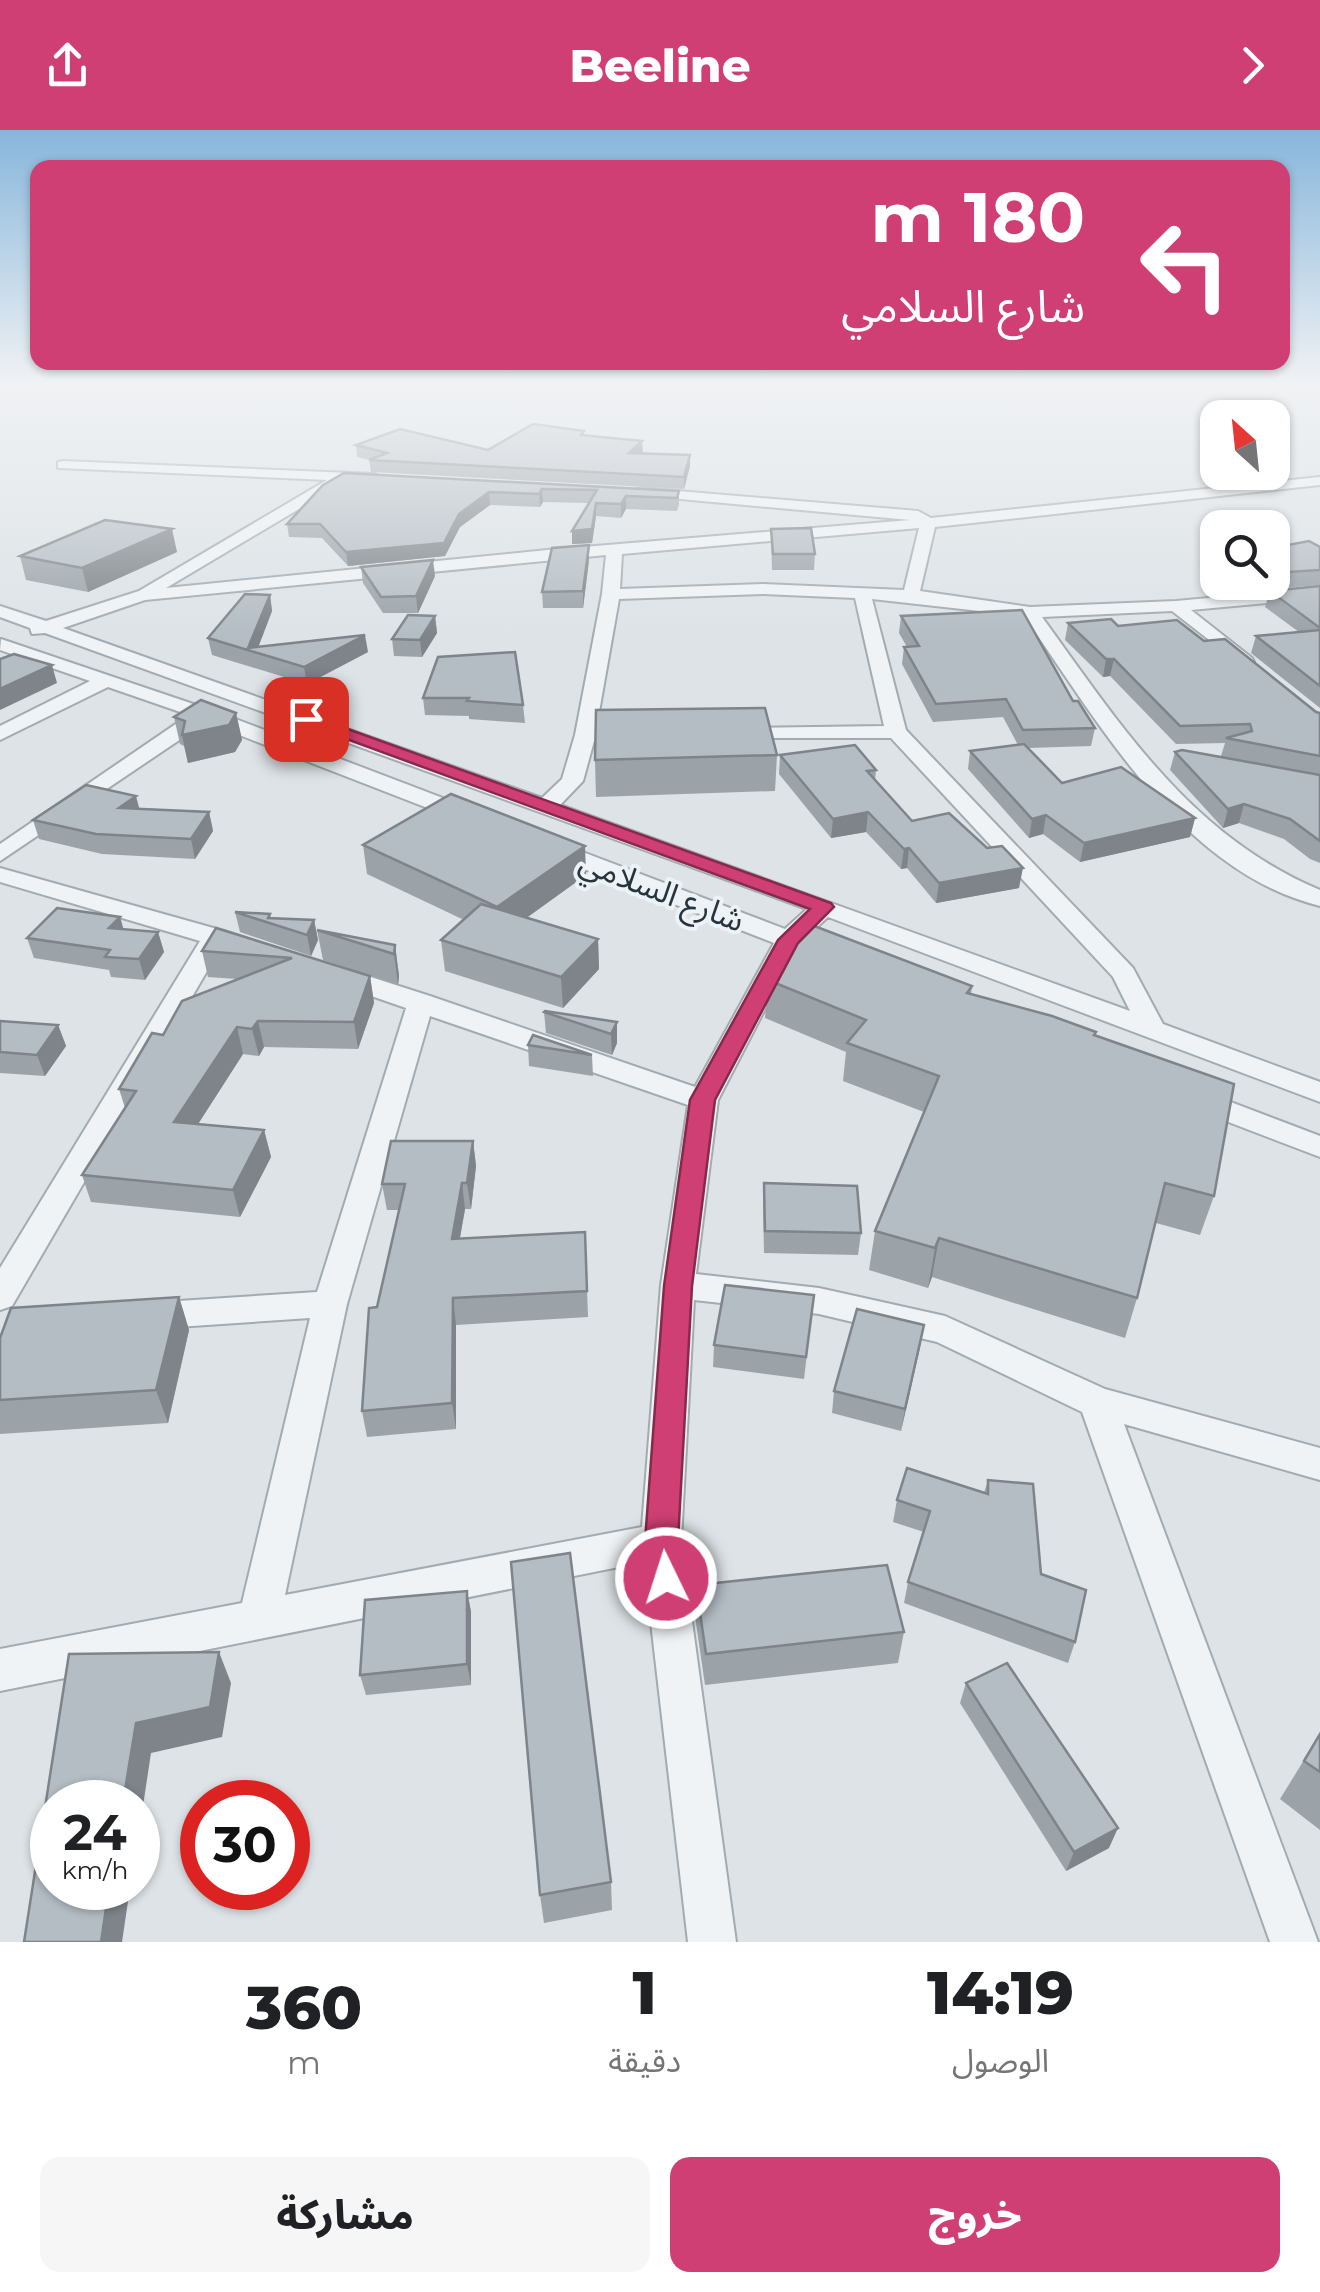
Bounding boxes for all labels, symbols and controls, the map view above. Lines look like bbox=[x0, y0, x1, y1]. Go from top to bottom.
icon: share bbox=[40, 38, 95, 93]
text: Beeline bbox=[569, 38, 751, 93]
icon: forward bbox=[1225, 38, 1280, 93]
text: 180 m bbox=[871, 174, 1085, 260]
icon: left bbox=[1120, 200, 1250, 330]
text: شارع السلامي bbox=[841, 278, 1085, 333]
north arrow bbox=[1200, 400, 1290, 490]
map controls bbox=[1200, 400, 1290, 600]
button: search bbox=[1200, 510, 1290, 600]
pin bbox=[264, 677, 349, 762]
icon: arrive bbox=[279, 692, 334, 747]
street label: شارع السلامي bbox=[572, 841, 750, 945]
position arrow bbox=[614, 1526, 718, 1630]
speed limit sign: 30 bbox=[180, 1780, 310, 1910]
text: 24 bbox=[63, 1802, 127, 1863]
text: km/h bbox=[62, 1855, 128, 1885]
text: 1 bbox=[632, 1956, 657, 2029]
text: 14:19 bbox=[927, 1956, 1074, 2029]
text: 360 bbox=[246, 1971, 362, 2044]
text: دقيقة bbox=[608, 2041, 681, 2080]
text: الوصول bbox=[952, 2041, 1049, 2080]
text: m bbox=[287, 2043, 321, 2082]
button: مشاركة bbox=[40, 2157, 650, 2272]
button: خروج bbox=[670, 2157, 1280, 2272]

